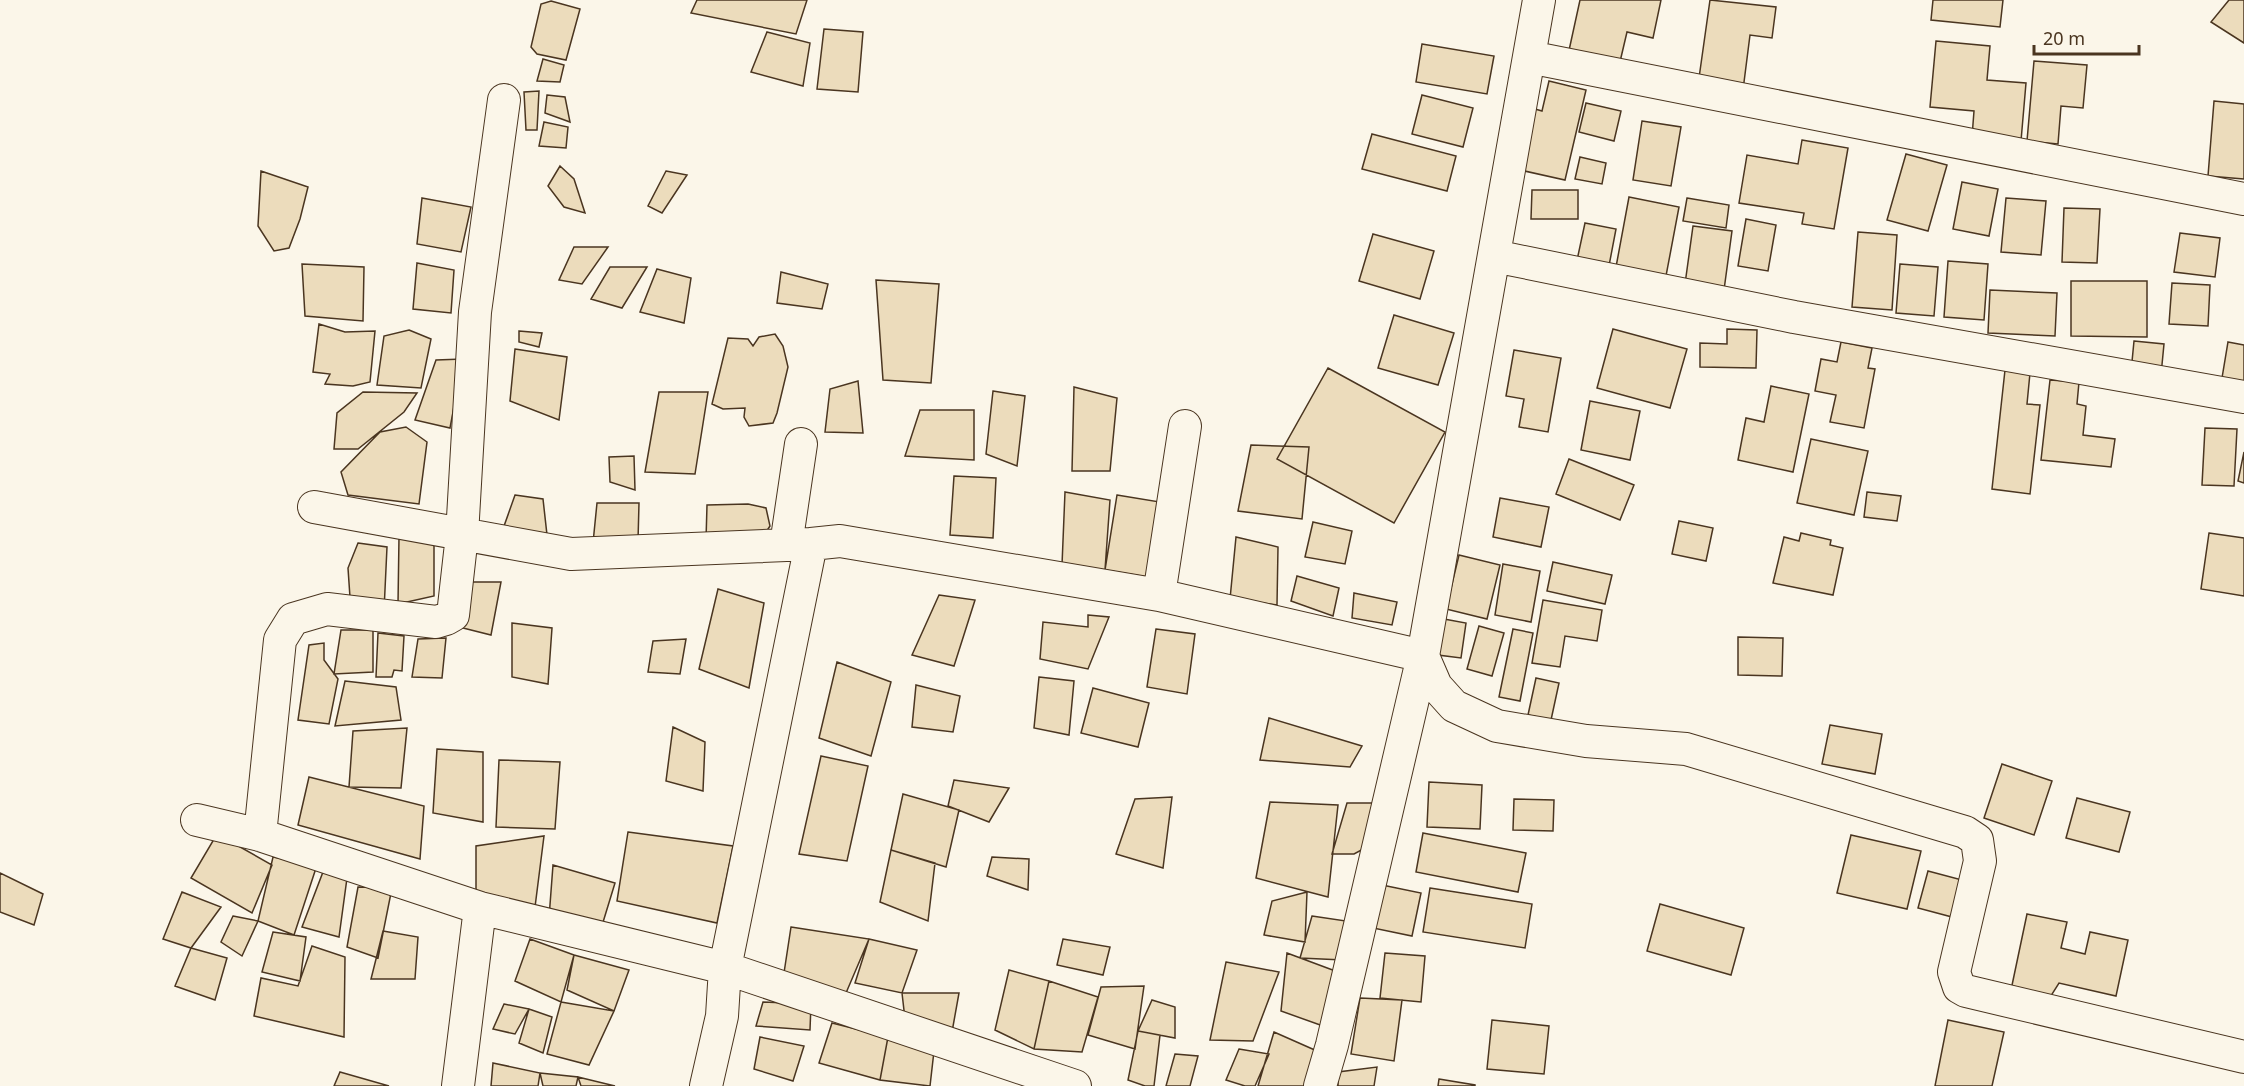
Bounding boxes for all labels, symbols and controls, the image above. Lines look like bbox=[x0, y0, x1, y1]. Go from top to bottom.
scale bar bbox=[2034, 18, 2139, 56]
text: 20 m bbox=[2043, 26, 2085, 50]

